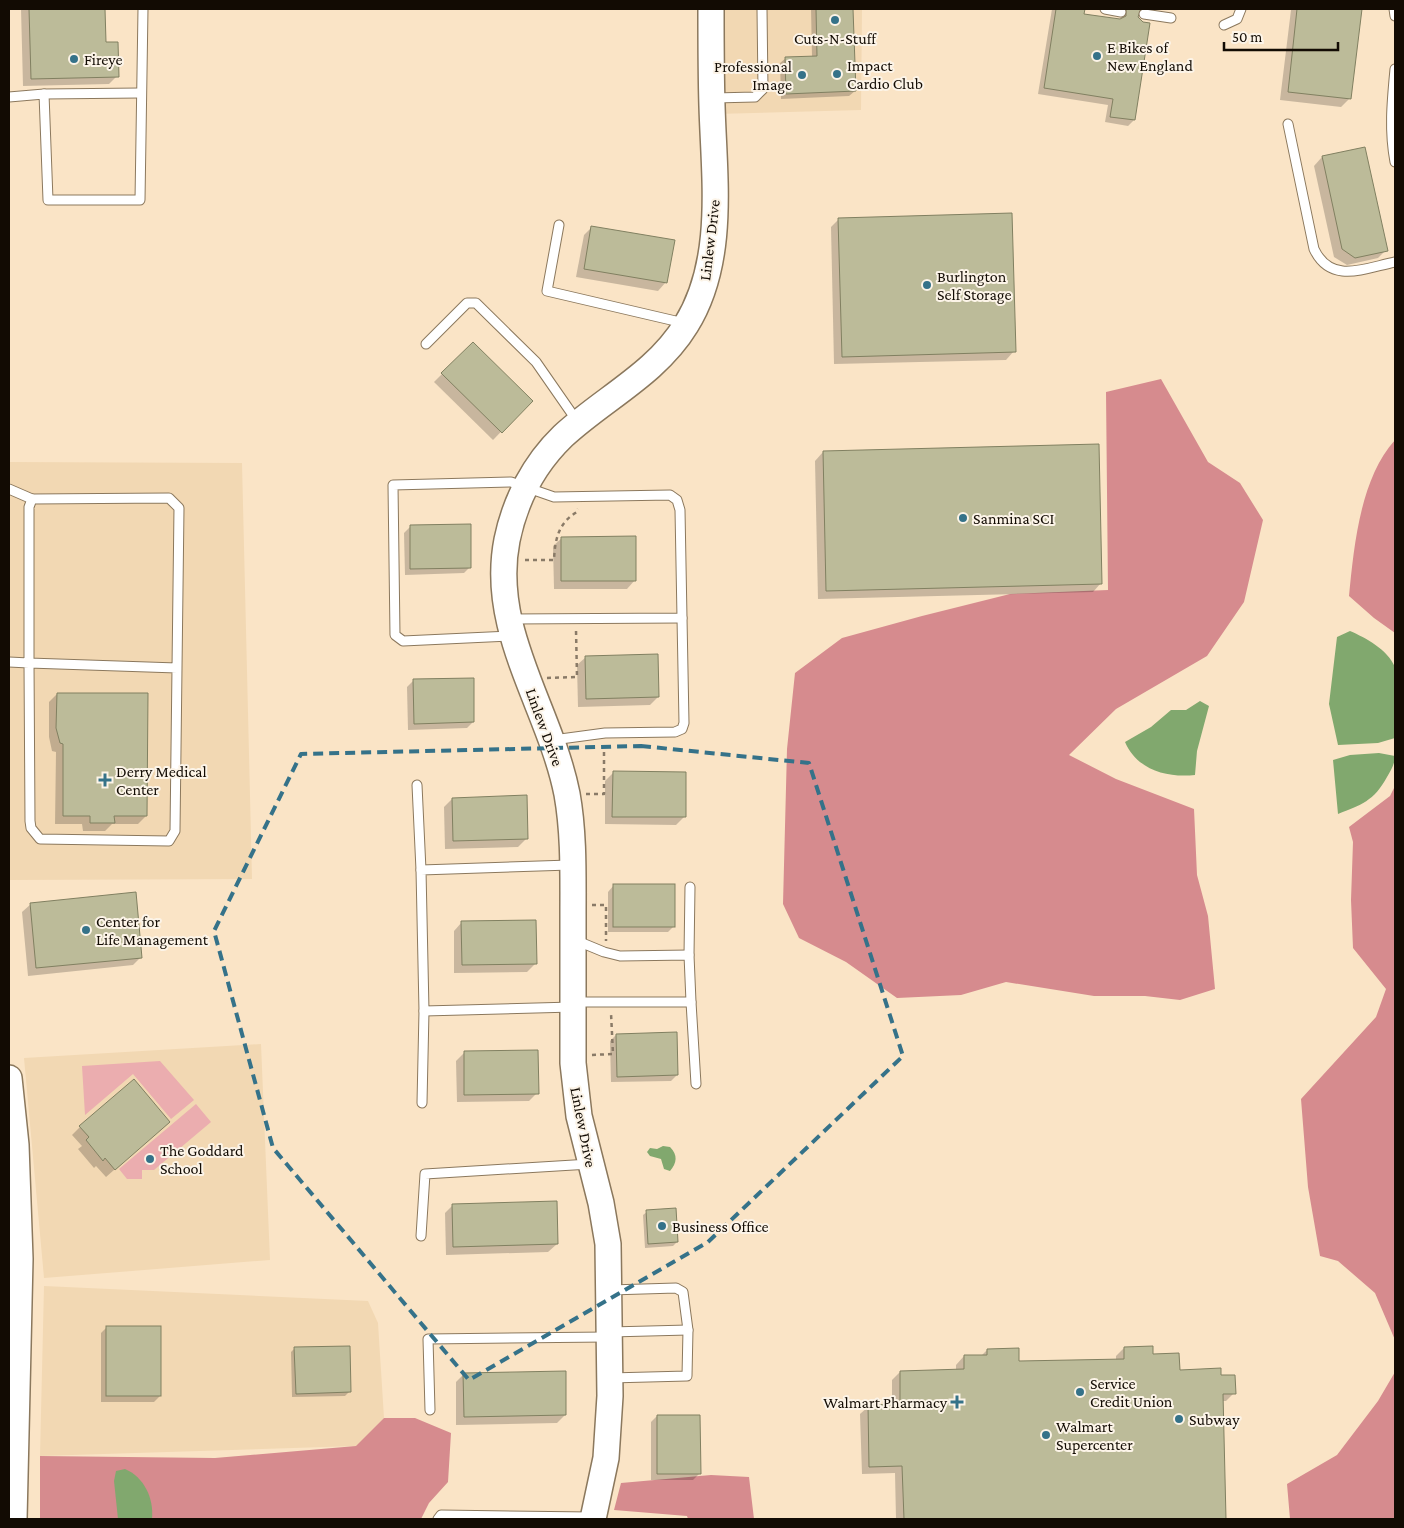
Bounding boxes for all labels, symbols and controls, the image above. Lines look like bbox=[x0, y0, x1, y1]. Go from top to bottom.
marker: Cuts-N-Stuff bbox=[829, 14, 841, 26]
scale bar bbox=[1224, 20, 1338, 52]
text: 50 m bbox=[1232, 29, 1262, 45]
place label: Cuts-N-Stuff bbox=[794, 30, 877, 47]
place label: E Bikes of New England bbox=[1107, 39, 1193, 75]
marker: E Bikes of New England bbox=[1091, 50, 1103, 62]
place label: Fireye bbox=[84, 51, 123, 69]
marker: Fireye bbox=[68, 53, 80, 65]
place label: Impact Cardio Club bbox=[847, 57, 923, 92]
place label: Professional Image bbox=[714, 58, 792, 94]
marker: Impact Cardio Club bbox=[831, 68, 843, 80]
marker: Professional Image bbox=[796, 69, 808, 81]
street label: Linlew Drive bbox=[696, 199, 723, 282]
place label: Burlington Self Storage bbox=[937, 268, 1012, 304]
marker: Burlington Self Storage bbox=[921, 279, 933, 291]
place label: Sanmina SCI bbox=[973, 510, 1054, 527]
marker: Sanmina SCI bbox=[957, 512, 969, 524]
street label: Linlew Drive bbox=[523, 686, 566, 768]
place label: Derry Medical Center bbox=[116, 763, 207, 798]
marker: Derry Medical Center bbox=[98, 773, 112, 787]
place label: Center for Life Management bbox=[96, 913, 209, 949]
marker: Center for Life Management bbox=[80, 924, 92, 936]
street label: Linlew Drive bbox=[567, 1085, 600, 1169]
place label: The Goddard School bbox=[160, 1142, 244, 1177]
marker: The Goddard School bbox=[144, 1153, 156, 1165]
place label: Business Office bbox=[672, 1218, 768, 1235]
marker: Business Office bbox=[656, 1220, 668, 1232]
place label: Service Credit Union bbox=[1090, 1375, 1173, 1410]
marker: Service Credit Union bbox=[1074, 1386, 1086, 1398]
place label: Walmart Pharmacy bbox=[823, 1394, 948, 1412]
marker: Walmart Pharmacy bbox=[951, 1396, 963, 1408]
place label: Subway bbox=[1189, 1411, 1240, 1429]
marker: Subway bbox=[1173, 1413, 1185, 1425]
place label: Walmart Supercenter bbox=[1056, 1418, 1133, 1454]
marker: Walmart Supercenter bbox=[1040, 1429, 1052, 1441]

